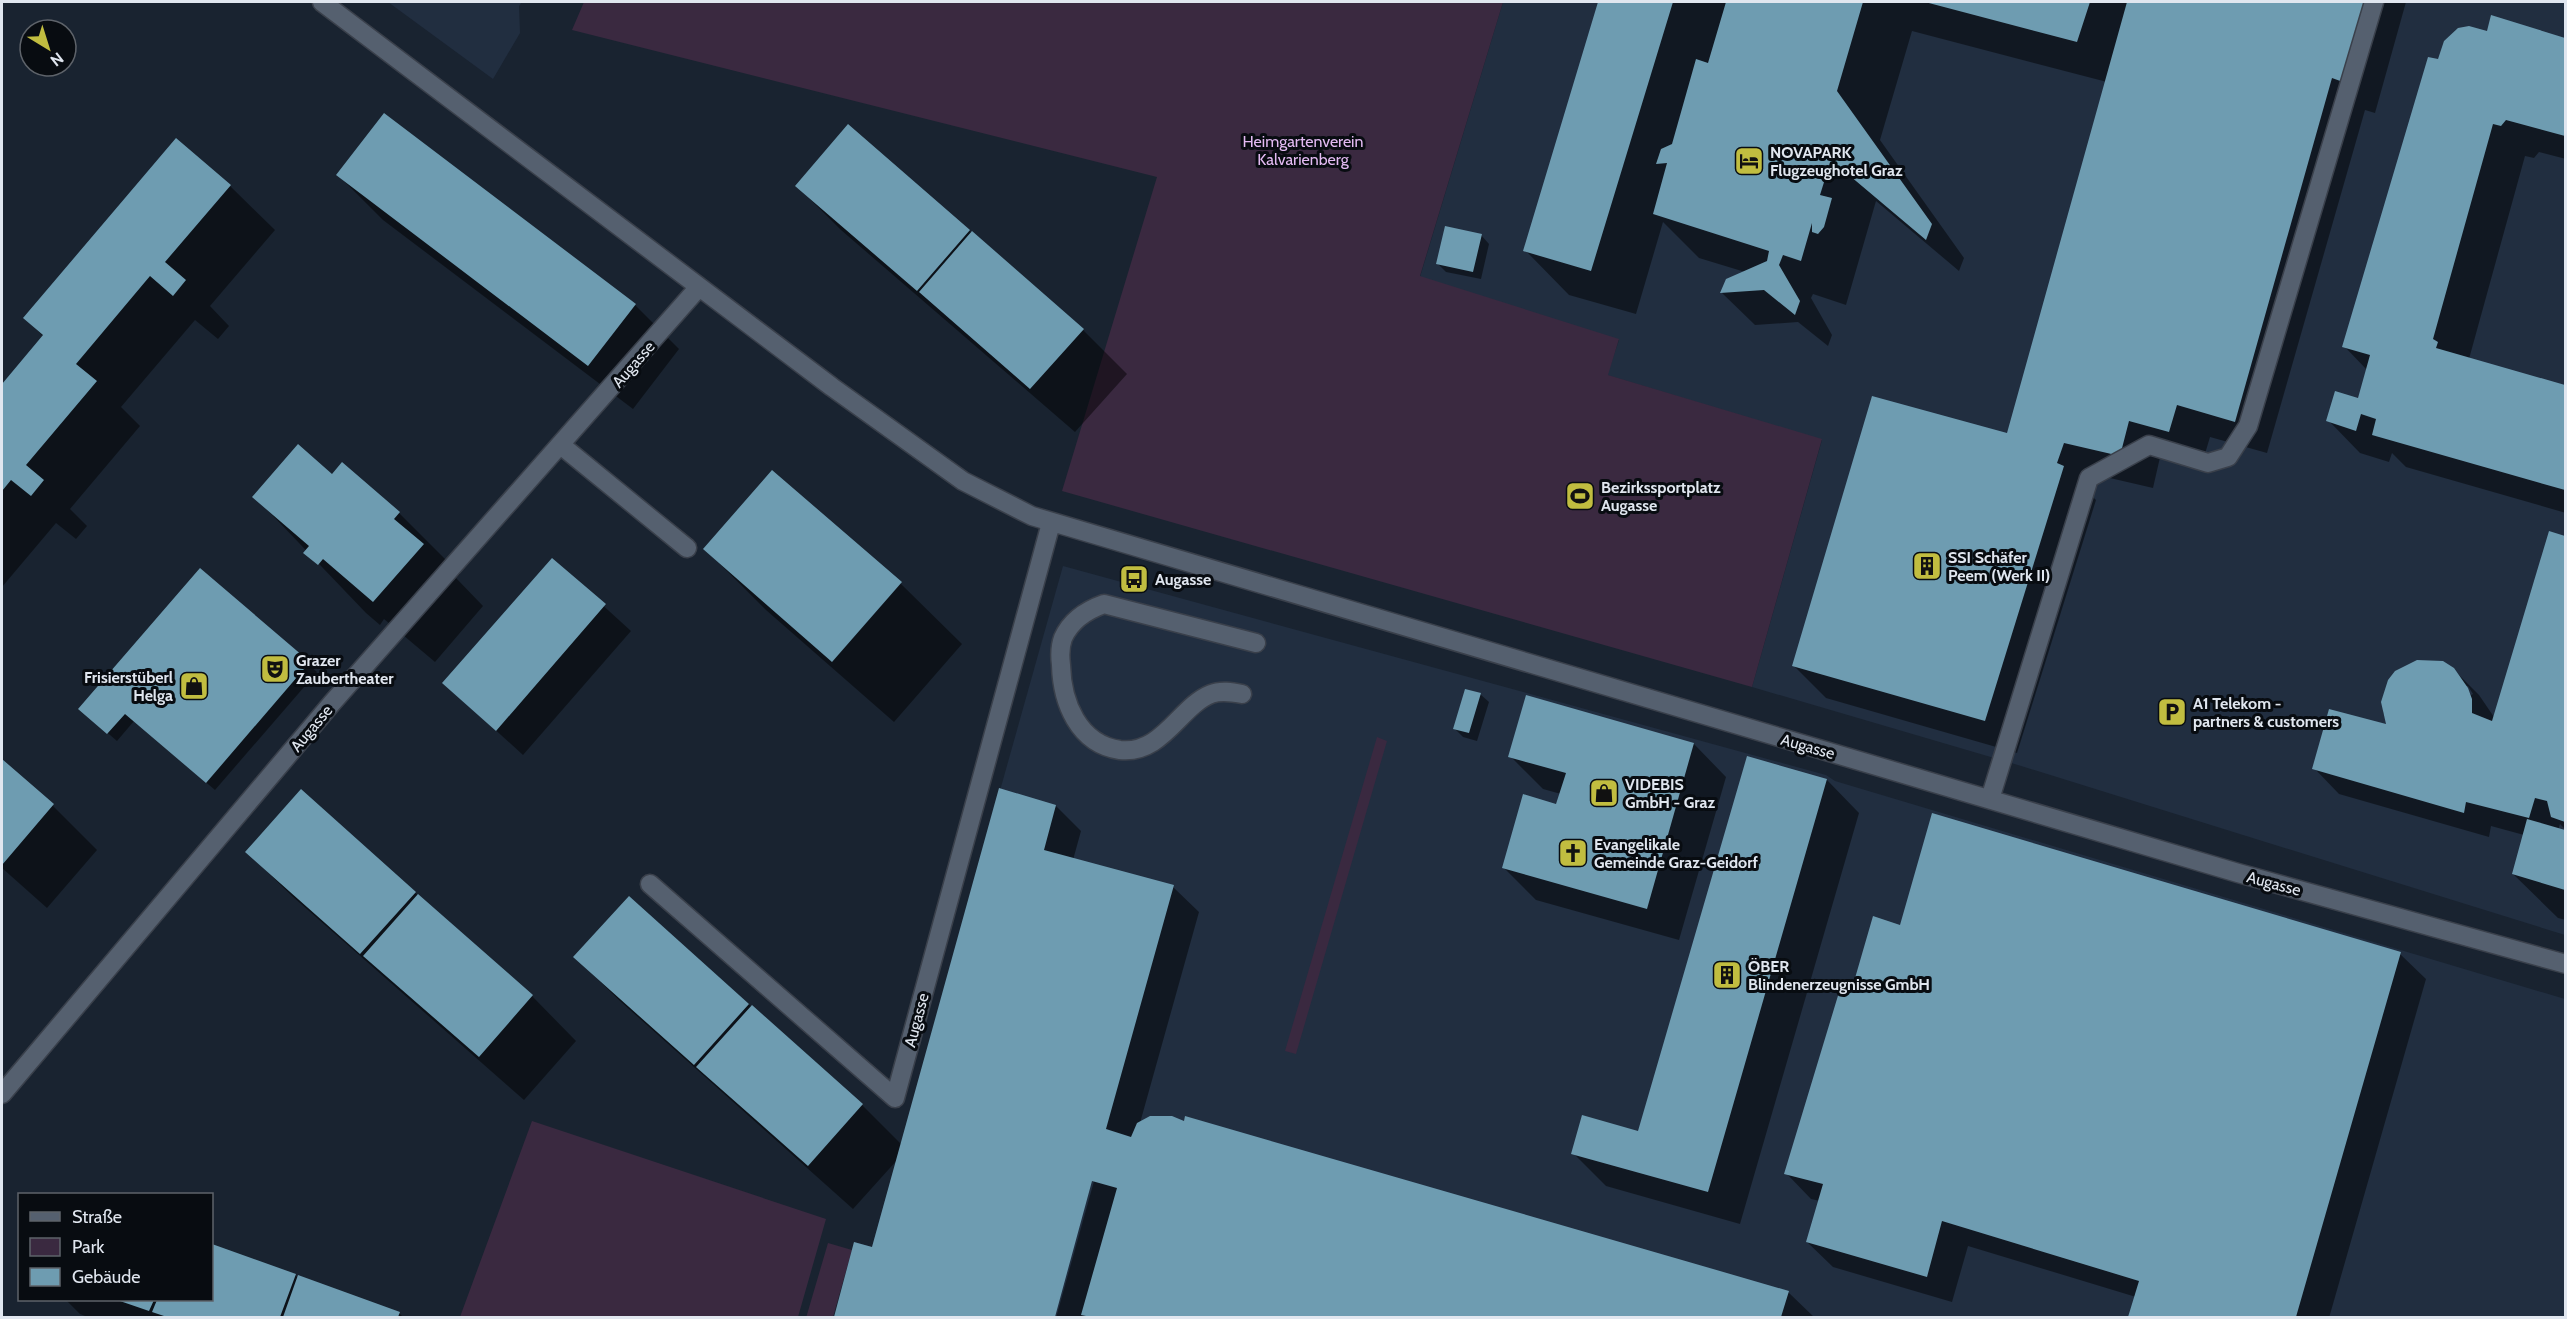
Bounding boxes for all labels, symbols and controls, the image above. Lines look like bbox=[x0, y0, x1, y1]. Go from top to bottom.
north arrow bbox=[18, 18, 78, 78]
text: N bbox=[47, 48, 67, 70]
park label: Heimgartenverein Kalvarienberg bbox=[1243, 132, 1364, 169]
place label: NOVAPARK Flugzeughotel Graz bbox=[1770, 143, 1903, 180]
hotel icon: NOVAPARK Flugzeughotel Graz bbox=[1733, 145, 1765, 177]
street label: Augasse bbox=[608, 337, 659, 391]
place label: Bezirkssportplatz Augasse bbox=[1601, 478, 1721, 515]
sports icon: Bezirkssportplatz Augasse bbox=[1564, 480, 1596, 512]
place label: SSI Schäfer Peem (Werk II) bbox=[1948, 548, 2050, 585]
building icon: SSI Schäfer Peem (Werk II) bbox=[1911, 550, 1943, 582]
bus stop icon: Augasse bbox=[1118, 563, 1150, 595]
place label: Augasse bbox=[1155, 570, 1211, 589]
place label: Grazer Zaubertheater bbox=[296, 651, 394, 688]
theatre icon: Grazer Zaubertheater bbox=[259, 653, 291, 685]
place label: Frisierstüberl Helga bbox=[84, 668, 173, 705]
shop icon: Frisierstüberl Helga bbox=[178, 670, 210, 702]
place label: A1 Telekom - partners & customers bbox=[2193, 694, 2339, 731]
parking icon: A1 Telekom - partners & customers bbox=[2156, 696, 2188, 728]
street label: Augasse bbox=[286, 701, 336, 756]
street label: Augasse bbox=[1779, 730, 1837, 763]
place label: VIDEBIS GmbH - Graz bbox=[1625, 775, 1715, 812]
shop icon: VIDEBIS GmbH - Graz bbox=[1588, 777, 1620, 809]
place label: Evangelikale Gemeinde Graz-Geidorf bbox=[1594, 835, 1758, 872]
church icon: Evangelikale Gemeinde Graz-Geidorf bbox=[1557, 837, 1589, 869]
street label: Augasse bbox=[2245, 867, 2303, 900]
place label: ÖBER Blindenerzeugnisse GmbH bbox=[1748, 957, 1930, 994]
building icon: ÖBER Blindenerzeugnisse GmbH bbox=[1711, 959, 1743, 991]
street label: Augasse bbox=[900, 991, 933, 1049]
legend bbox=[18, 1193, 213, 1301]
text: Straße bbox=[72, 1206, 122, 1228]
text: Park bbox=[72, 1236, 105, 1258]
text: Gebäude bbox=[72, 1266, 141, 1288]

